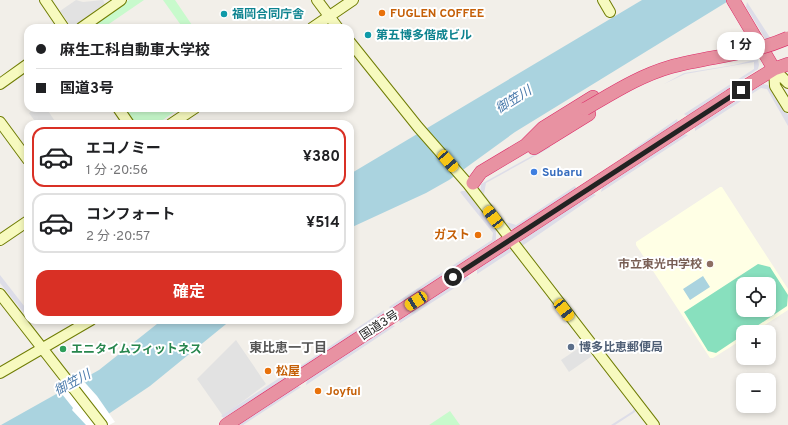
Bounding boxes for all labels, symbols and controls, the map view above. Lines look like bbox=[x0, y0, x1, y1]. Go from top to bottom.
place label: FUGLEN COFFEE bbox=[390, 6, 484, 22]
place label: 福岡合同庁舎 bbox=[232, 7, 304, 23]
marker: FUGLEN COFFEE bbox=[377, 8, 387, 18]
marker: 福岡合同庁舎 bbox=[219, 9, 229, 19]
place label: 第五博多偕成ビル bbox=[376, 28, 472, 44]
marker: 第五博多偕成ビル bbox=[363, 30, 373, 40]
callout: 1 分 bbox=[717, 32, 765, 60]
text: 1 分 bbox=[730, 38, 752, 54]
text: 麻生工科自動車大学校 bbox=[60, 42, 210, 61]
text: 国道3号 bbox=[60, 80, 114, 99]
route end bbox=[732, 81, 750, 99]
water label: 御笠川 bbox=[493, 83, 537, 118]
icon: car bbox=[38, 139, 74, 175]
text: エコノミー bbox=[86, 140, 161, 159]
text: ¥380 bbox=[303, 148, 340, 167]
car bbox=[436, 148, 460, 174]
text: 1 分 · 20:56 bbox=[86, 163, 148, 179]
place label: Subaru bbox=[542, 165, 582, 181]
marker: Subaru bbox=[529, 167, 539, 177]
car bbox=[481, 204, 505, 230]
icon: car bbox=[38, 205, 74, 241]
text: コンフォート bbox=[86, 206, 176, 225]
text: ¥514 bbox=[306, 214, 340, 233]
place label: ガスト bbox=[434, 228, 470, 244]
text: 2 分 · 20:57 bbox=[86, 229, 150, 245]
marker: ガスト bbox=[473, 230, 483, 240]
place label: 市立東光中学校 bbox=[618, 257, 702, 273]
marker: 市立東光中学校 bbox=[705, 259, 715, 269]
route start bbox=[444, 268, 462, 286]
button: 確定 bbox=[36, 270, 342, 316]
map controls bbox=[736, 277, 776, 413]
button: locate bbox=[736, 277, 776, 317]
car bbox=[403, 289, 429, 313]
car bbox=[552, 297, 576, 323]
street label: 国道3号 bbox=[357, 307, 402, 344]
button: + bbox=[736, 325, 776, 365]
place label: 博多比恵郵便局 bbox=[579, 340, 663, 356]
district label: 東比恵一丁目 bbox=[249, 341, 327, 357]
place label: エニタイムフィットネス bbox=[71, 342, 202, 358]
marker: 博多比恵郵便局 bbox=[566, 342, 576, 352]
marker: エニタイムフィットネス bbox=[58, 344, 68, 354]
place label: 松屋 bbox=[276, 364, 300, 380]
water label: 御笠川 bbox=[52, 366, 96, 400]
marker: 松屋 bbox=[263, 366, 273, 376]
button: − bbox=[736, 373, 776, 413]
place label: Joyful bbox=[326, 384, 361, 400]
marker: Joyful bbox=[313, 386, 323, 396]

